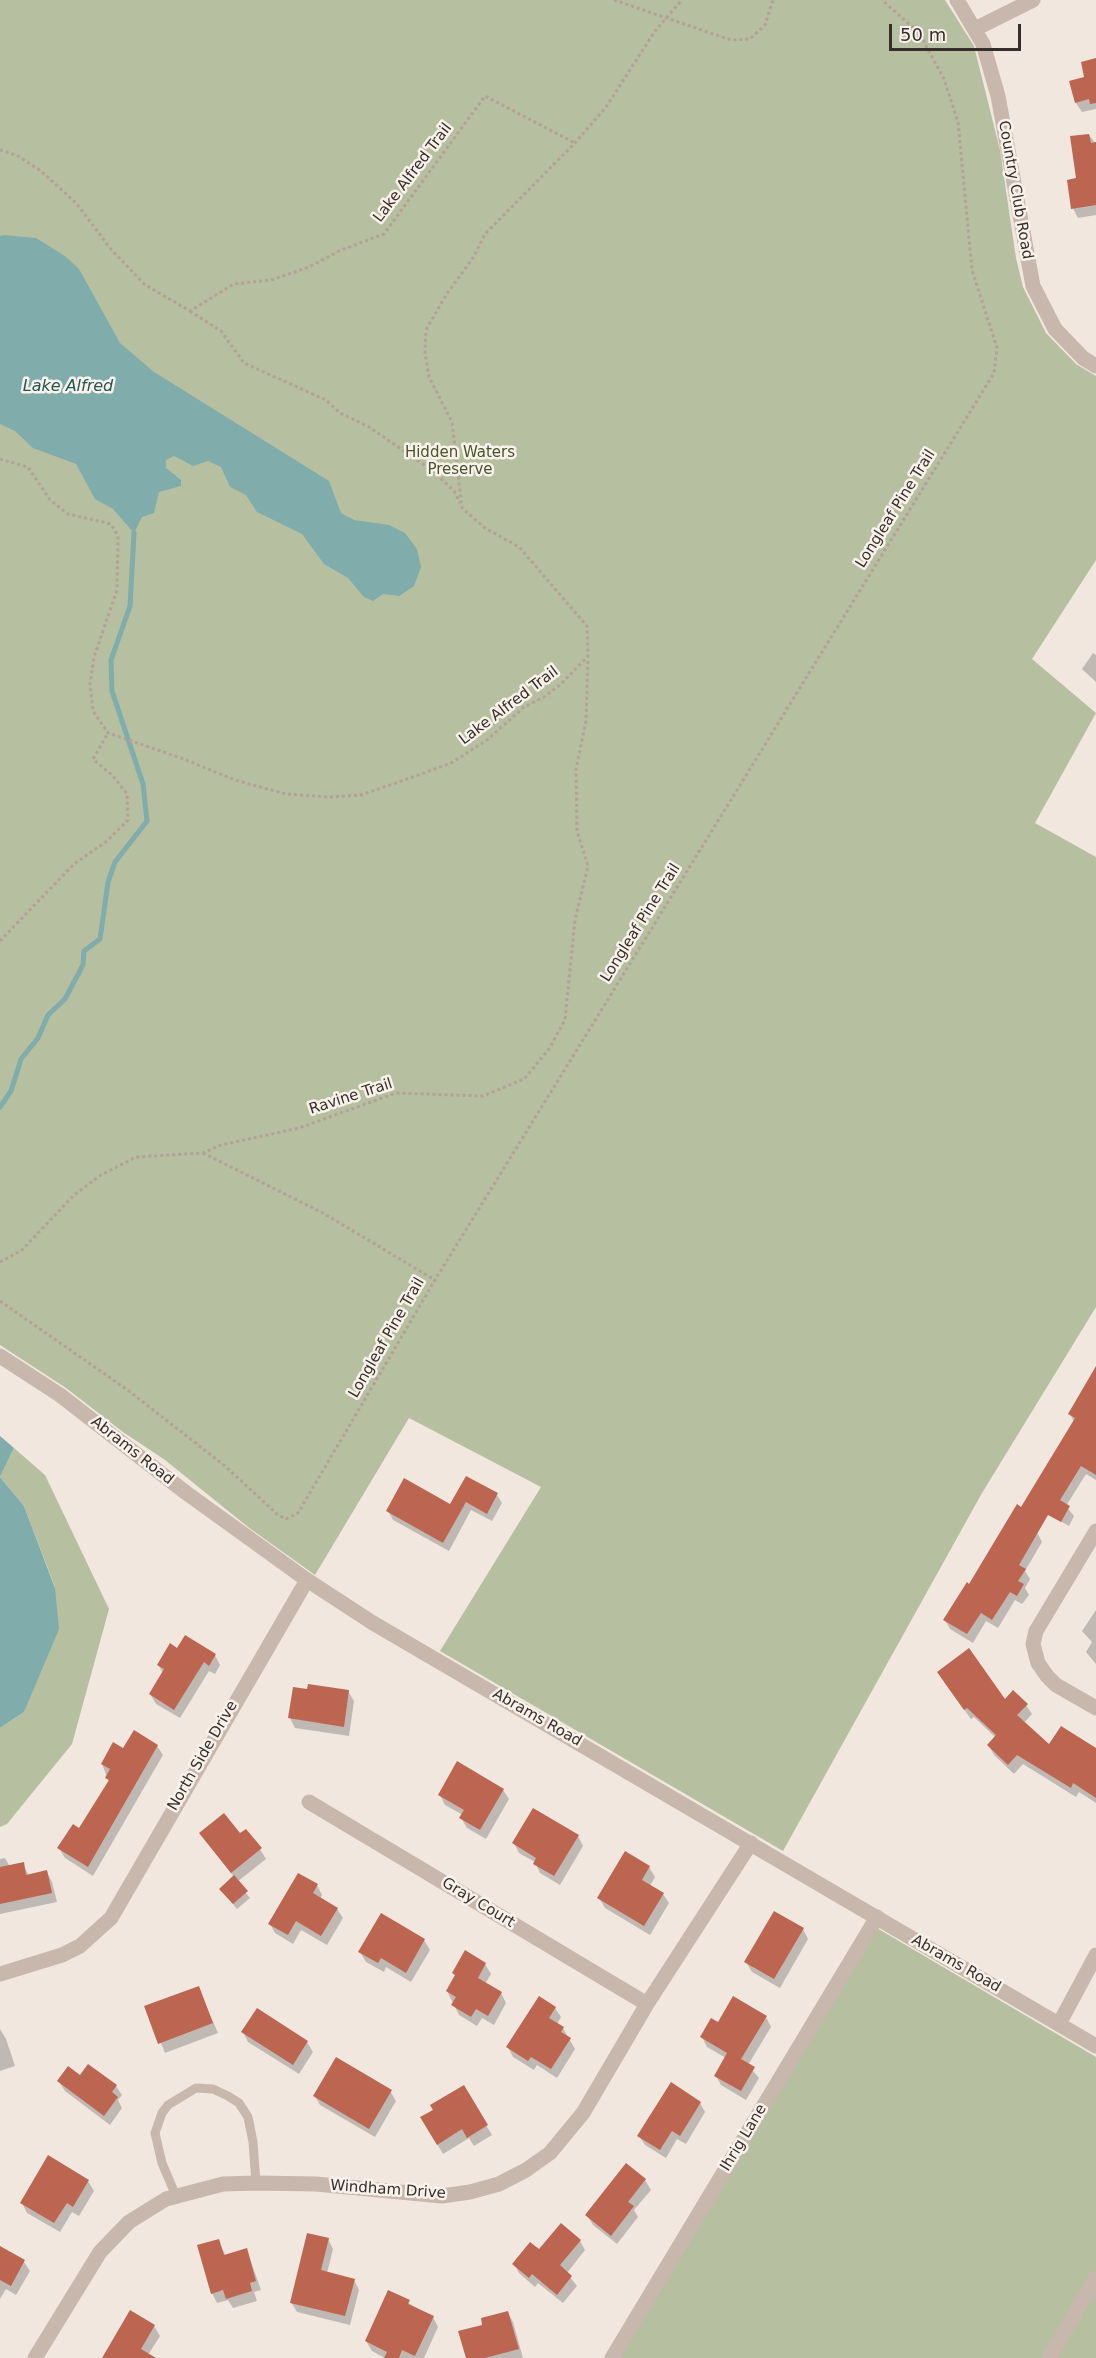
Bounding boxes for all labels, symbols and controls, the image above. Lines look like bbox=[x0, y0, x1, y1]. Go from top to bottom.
scale bar bbox=[892, 12, 1024, 50]
text: 50 m bbox=[900, 24, 946, 45]
street label: Country Club Road bbox=[994, 119, 1036, 261]
street label: Lake Alfred Trail bbox=[370, 120, 456, 226]
water label: Lake Alfred bbox=[23, 377, 113, 397]
park label: Hidden Waters Preserve bbox=[405, 444, 515, 479]
street label: Longleaf Pine Trail bbox=[852, 447, 940, 571]
street label: Lake Alfred Trail bbox=[456, 663, 562, 749]
street label: Longleaf Pine Trail bbox=[597, 861, 685, 985]
street label: Ravine Trail bbox=[307, 1075, 395, 1119]
street label: Longleaf Pine Trail bbox=[345, 1275, 429, 1401]
street label: Abrams Road bbox=[87, 1413, 177, 1489]
street label: Abrams Road bbox=[489, 1685, 585, 1751]
street label: North Side Drive bbox=[164, 1698, 242, 1814]
street label: Gray Court bbox=[438, 1874, 518, 1932]
street label: Abrams Road bbox=[908, 1931, 1004, 1997]
street label: Ihrig Lane bbox=[717, 2101, 771, 2175]
street label: Windham Drive bbox=[330, 2177, 446, 2203]

